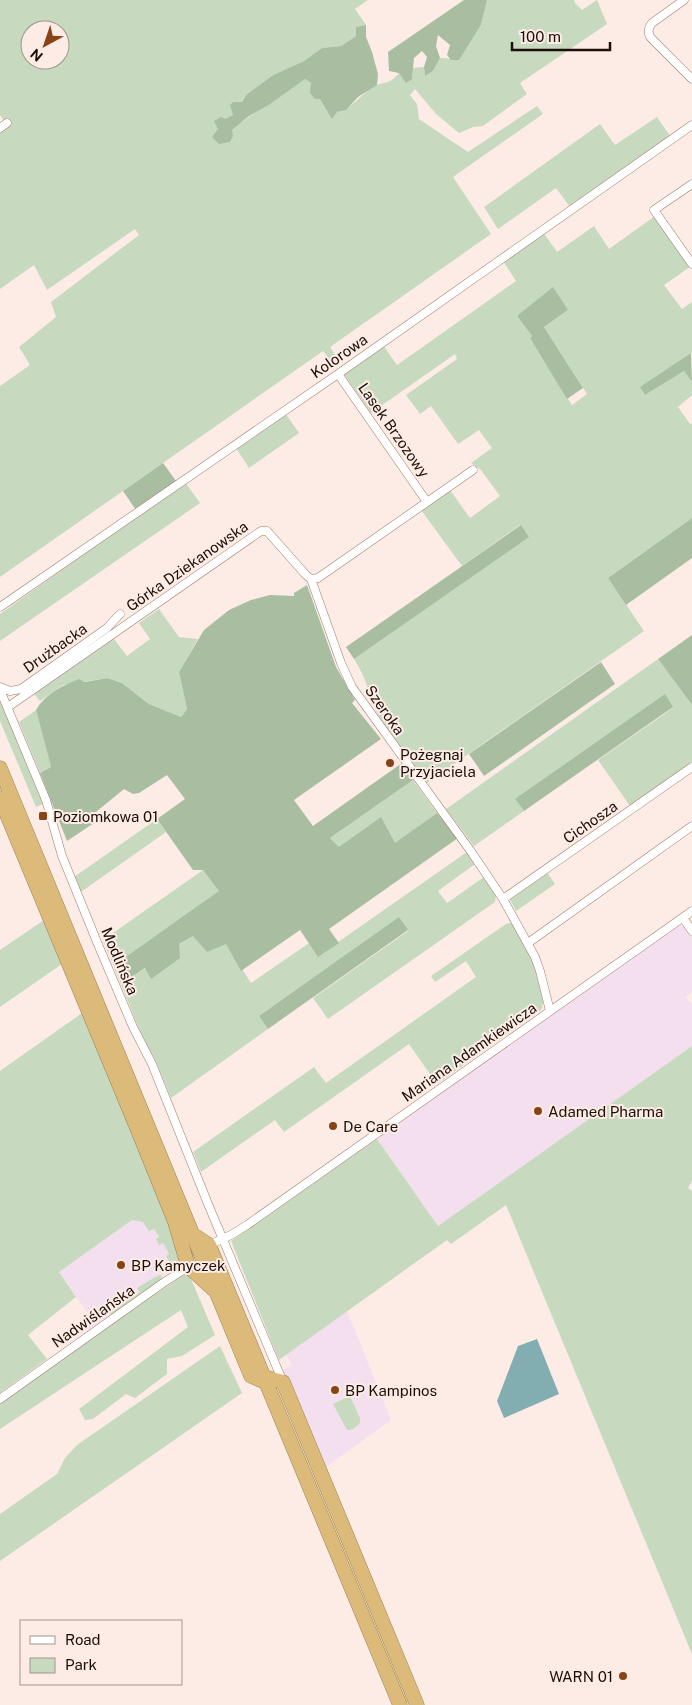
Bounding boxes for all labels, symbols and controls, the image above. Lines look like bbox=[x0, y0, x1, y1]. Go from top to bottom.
north arrow bbox=[20, 20, 70, 70]
scale bar bbox=[512, 20, 610, 52]
text: 100 m bbox=[520, 28, 561, 45]
text: N bbox=[27, 45, 46, 65]
street label: Kolorowa bbox=[308, 330, 370, 382]
street label: Lasek Brzozowy bbox=[355, 379, 433, 481]
street label: Górka Dziekanowska bbox=[123, 518, 251, 614]
street label: Drużbacka bbox=[20, 620, 90, 676]
street label: Szeroka bbox=[362, 682, 408, 738]
place label: Pożegnaj Przyjaciela bbox=[400, 746, 476, 780]
marker: Pożegnaj Przyjaciela bbox=[384, 757, 396, 769]
street label: Cichosza bbox=[560, 797, 620, 847]
place label: Poziomkowa 01 bbox=[53, 808, 158, 825]
marker: Poziomkowa 01 bbox=[37, 810, 49, 822]
street label: Modlińska bbox=[98, 925, 142, 997]
street label: Mariana Adamkiewicza bbox=[399, 999, 539, 1105]
place label: Adamed Pharma bbox=[548, 1103, 663, 1120]
marker: Adamed Pharma bbox=[532, 1105, 544, 1117]
place label: De Care bbox=[343, 1118, 398, 1135]
marker: De Care bbox=[327, 1120, 339, 1132]
place label: BP Kamyczek bbox=[131, 1257, 225, 1274]
marker: BP Kamyczek bbox=[115, 1259, 127, 1271]
street label: Nadwiślańska bbox=[48, 1281, 138, 1351]
place label: BP Kampinos bbox=[345, 1382, 437, 1399]
marker: BP Kampinos bbox=[329, 1384, 341, 1396]
legend bbox=[20, 1620, 182, 1685]
text: Road bbox=[65, 1631, 101, 1648]
text: Park bbox=[65, 1656, 97, 1673]
place label: WARN 01 bbox=[549, 1668, 613, 1685]
marker: WARN 01 bbox=[617, 1670, 629, 1682]

